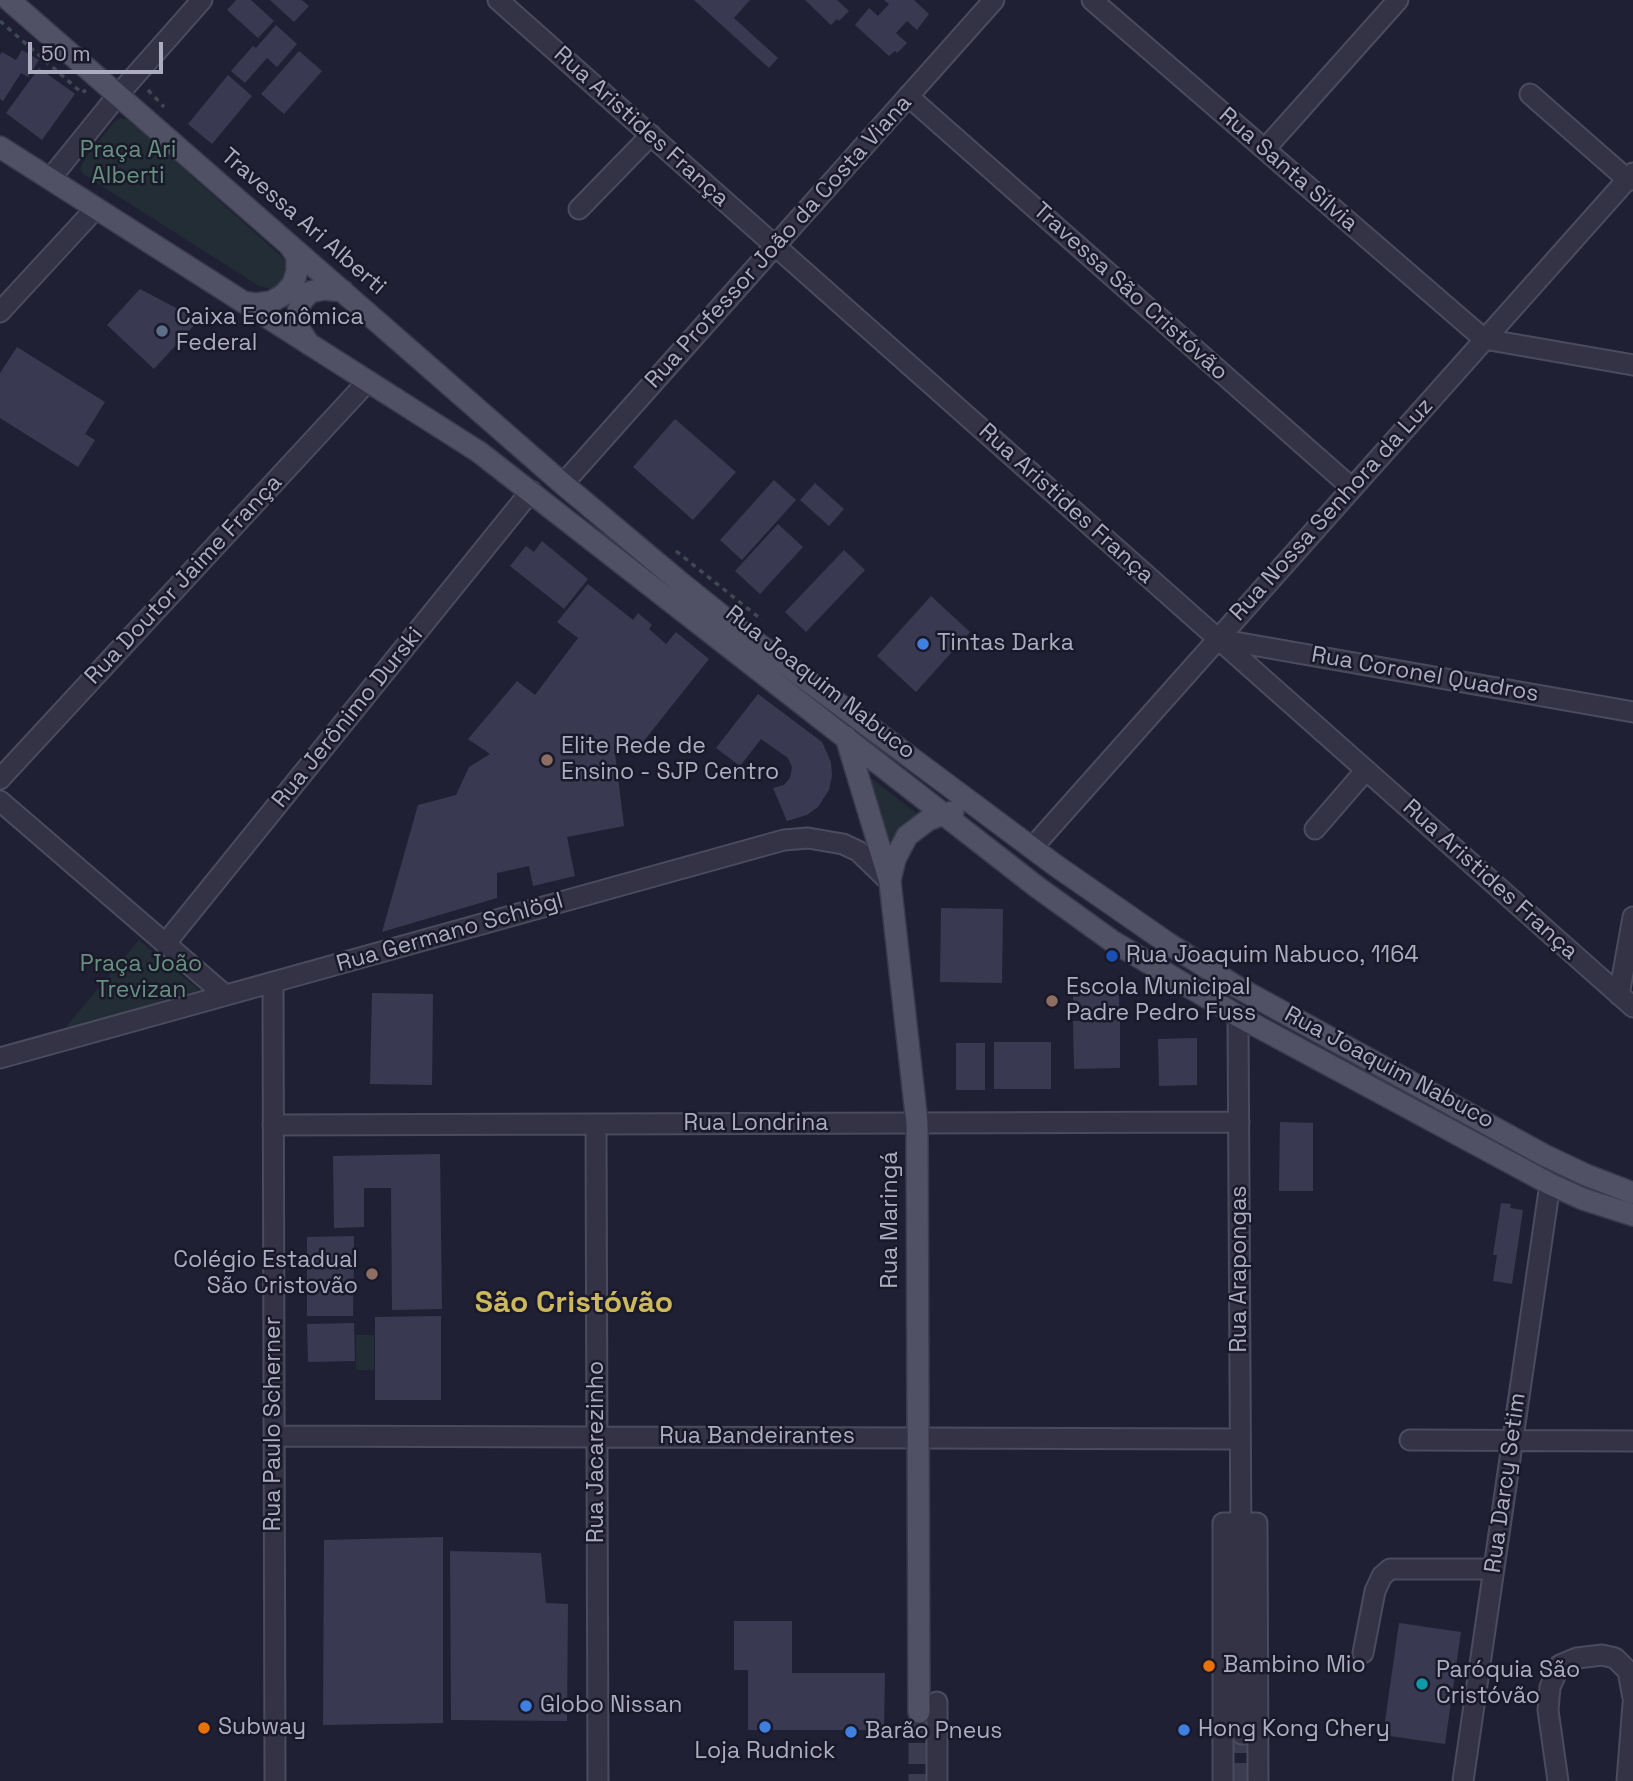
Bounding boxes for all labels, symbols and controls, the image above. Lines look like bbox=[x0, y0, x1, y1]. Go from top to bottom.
scale bar bbox=[32, 28, 166, 72]
text: 50 m bbox=[41, 40, 91, 67]
street label: Rua Aristides França bbox=[548, 41, 734, 213]
street label: Rua Professor João da Costa Viana bbox=[640, 90, 918, 394]
street label: Rua Santa Sílvia bbox=[1213, 102, 1363, 238]
park label: Praça Ari Alberti bbox=[80, 137, 176, 191]
street label: Travessa Ari Alberti bbox=[215, 143, 391, 301]
street label: Travessa São Cristóvão bbox=[1027, 197, 1233, 387]
place label: Caixa Econômica Federal bbox=[176, 304, 364, 358]
marker: Caixa Econômica Federal bbox=[154, 323, 170, 339]
street label: Rua Nossa Senhora da Luz bbox=[1225, 393, 1439, 627]
street label: Rua Aristides França bbox=[973, 418, 1159, 590]
street label: Rua Doutor Jaime França bbox=[80, 469, 288, 691]
street label: Rua Joaquim Nabuco bbox=[720, 600, 920, 766]
street label: Rua Jerônimo Durski bbox=[267, 622, 429, 814]
place label: Tintas Darka bbox=[937, 630, 1074, 658]
marker: Tintas Darka bbox=[915, 636, 931, 652]
street label: Rua Coronel Quadros bbox=[1309, 641, 1541, 709]
place label: Elite Rede de Ensino - SJP Centro bbox=[561, 733, 779, 787]
marker: Elite Rede de Ensino - SJP Centro bbox=[539, 752, 555, 768]
street label: Rua Aristides França bbox=[1397, 794, 1583, 966]
street label: Rua Germano Schlögl bbox=[333, 887, 567, 979]
place label: Rua Joaquim Nabuco, 1164 bbox=[1126, 942, 1419, 970]
marker: Rua Joaquim Nabuco, 1164 bbox=[1104, 948, 1120, 964]
park label: Praça João Trevizan bbox=[80, 951, 202, 1005]
place label: Escola Municipal Padre Pedro Fuss bbox=[1066, 974, 1256, 1028]
marker: Escola Municipal Padre Pedro Fuss bbox=[1044, 993, 1060, 1009]
street label: Rua Joaquim Nabuco bbox=[1279, 1001, 1499, 1135]
street label: Rua Londrina bbox=[684, 1110, 828, 1138]
street label: Rua Maringá bbox=[877, 1151, 905, 1289]
street label: Rua Arapongas bbox=[1226, 1186, 1254, 1352]
place label: Colégio Estadual São Cristovão bbox=[173, 1247, 358, 1301]
marker: Colégio Estadual São Cristovão bbox=[364, 1266, 380, 1282]
district label: São Cristóvão bbox=[475, 1286, 673, 1322]
street label: Rua Paulo Scherner bbox=[260, 1317, 288, 1531]
street label: Rua Jacarezinho bbox=[583, 1361, 611, 1543]
street label: Rua Darcy Setim bbox=[1480, 1391, 1532, 1575]
street label: Rua Bandeirantes bbox=[659, 1423, 855, 1451]
place label: Bambino Mio bbox=[1223, 1652, 1366, 1680]
place label: Paróquia São Cristóvão bbox=[1436, 1657, 1580, 1711]
marker: Bambino Mio bbox=[1201, 1658, 1217, 1674]
marker: Paróquia São Cristóvão bbox=[1414, 1676, 1430, 1692]
place label: Globo Nissan bbox=[540, 1692, 682, 1720]
marker: Globo Nissan bbox=[518, 1698, 534, 1714]
place label: Subway bbox=[218, 1714, 306, 1742]
place label: Hong Kong Chery bbox=[1198, 1716, 1390, 1744]
place label: Barão Pneus bbox=[865, 1718, 1002, 1746]
marker: Loja Rudnick bbox=[757, 1719, 773, 1735]
marker: Subway bbox=[196, 1720, 212, 1736]
marker: Hong Kong Chery bbox=[1176, 1722, 1192, 1738]
marker: Barão Pneus bbox=[843, 1724, 859, 1740]
place label: Loja Rudnick bbox=[695, 1738, 835, 1766]

